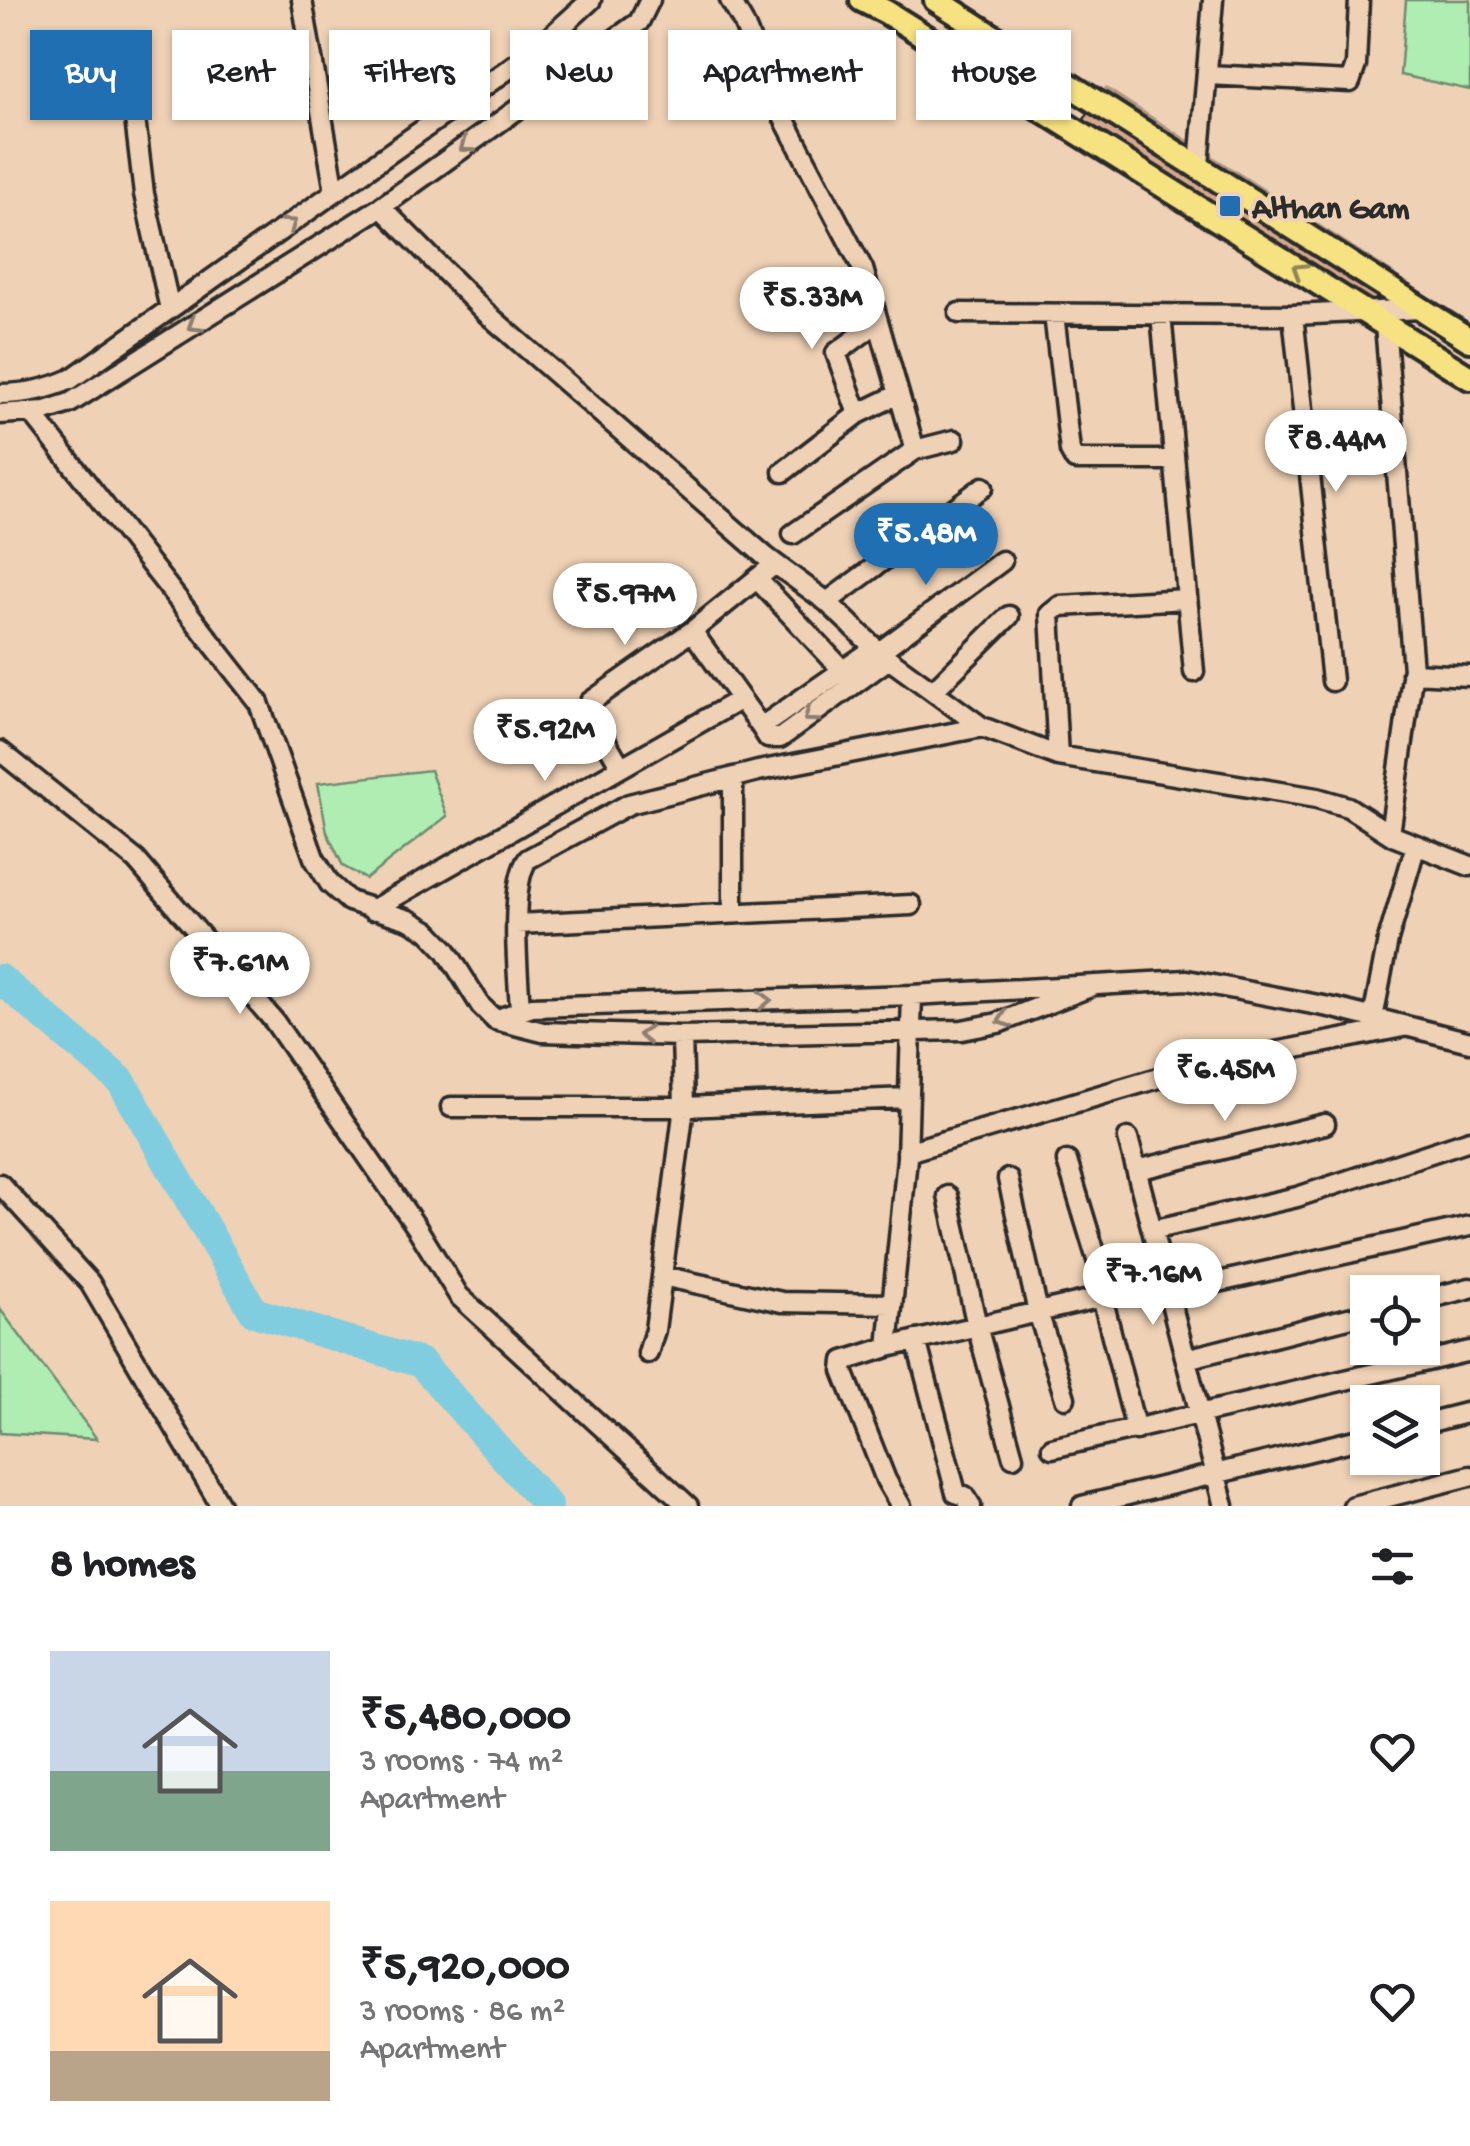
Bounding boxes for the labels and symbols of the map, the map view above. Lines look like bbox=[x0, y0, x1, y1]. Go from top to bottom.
one-way arrow bbox=[459, 135, 477, 152]
place label: Althan Gam bbox=[1251, 192, 1410, 230]
marker: Althan Gam bbox=[1217, 193, 1243, 219]
one-way arrow bbox=[279, 217, 298, 236]
one-way arrow bbox=[1291, 263, 1309, 282]
pin: ₹5.33M bbox=[731, 267, 893, 352]
one-way arrow bbox=[187, 312, 205, 331]
pin: ₹8.44M bbox=[1255, 410, 1417, 495]
pin: ₹5.48M bbox=[845, 503, 1007, 588]
pin: ₹5.97M bbox=[544, 563, 706, 648]
pin: ₹5.92M bbox=[464, 699, 626, 784]
one-way arrow bbox=[802, 703, 821, 722]
pin: ₹7.61M bbox=[159, 932, 321, 1017]
one-way arrow bbox=[757, 989, 773, 1010]
one-way arrow bbox=[996, 1008, 1013, 1029]
one-way arrow bbox=[637, 1025, 653, 1046]
pin: ₹6.45M bbox=[1144, 1039, 1306, 1124]
pin: ₹7.16M bbox=[1072, 1243, 1234, 1328]

